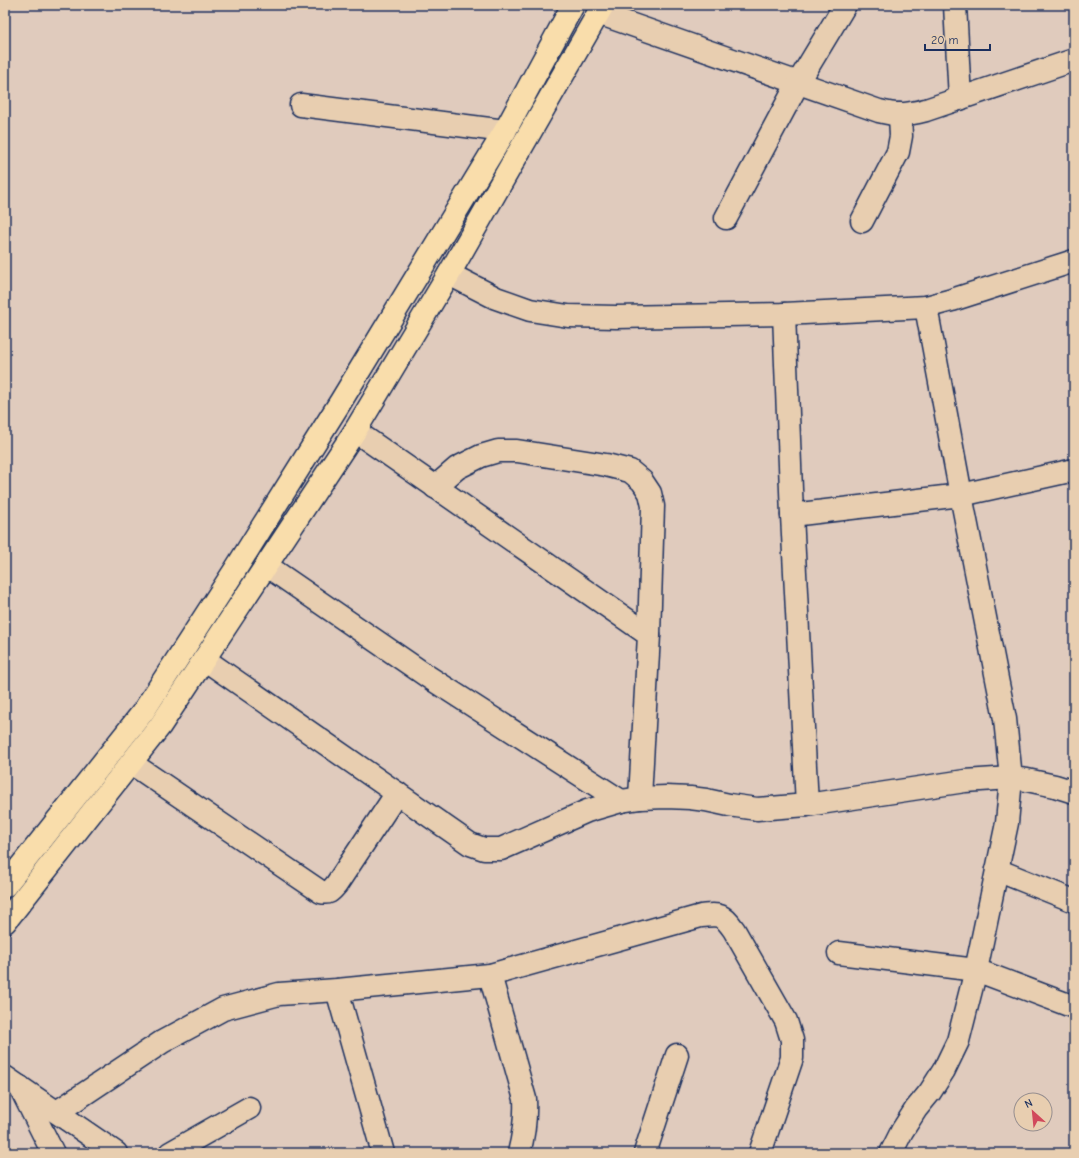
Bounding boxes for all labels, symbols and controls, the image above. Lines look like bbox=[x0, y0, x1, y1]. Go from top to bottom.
scale bar bbox=[925, 26, 990, 52]
text: 20 m bbox=[931, 33, 959, 47]
north arrow bbox=[1013, 1092, 1053, 1132]
text: N bbox=[1023, 1096, 1035, 1111]

